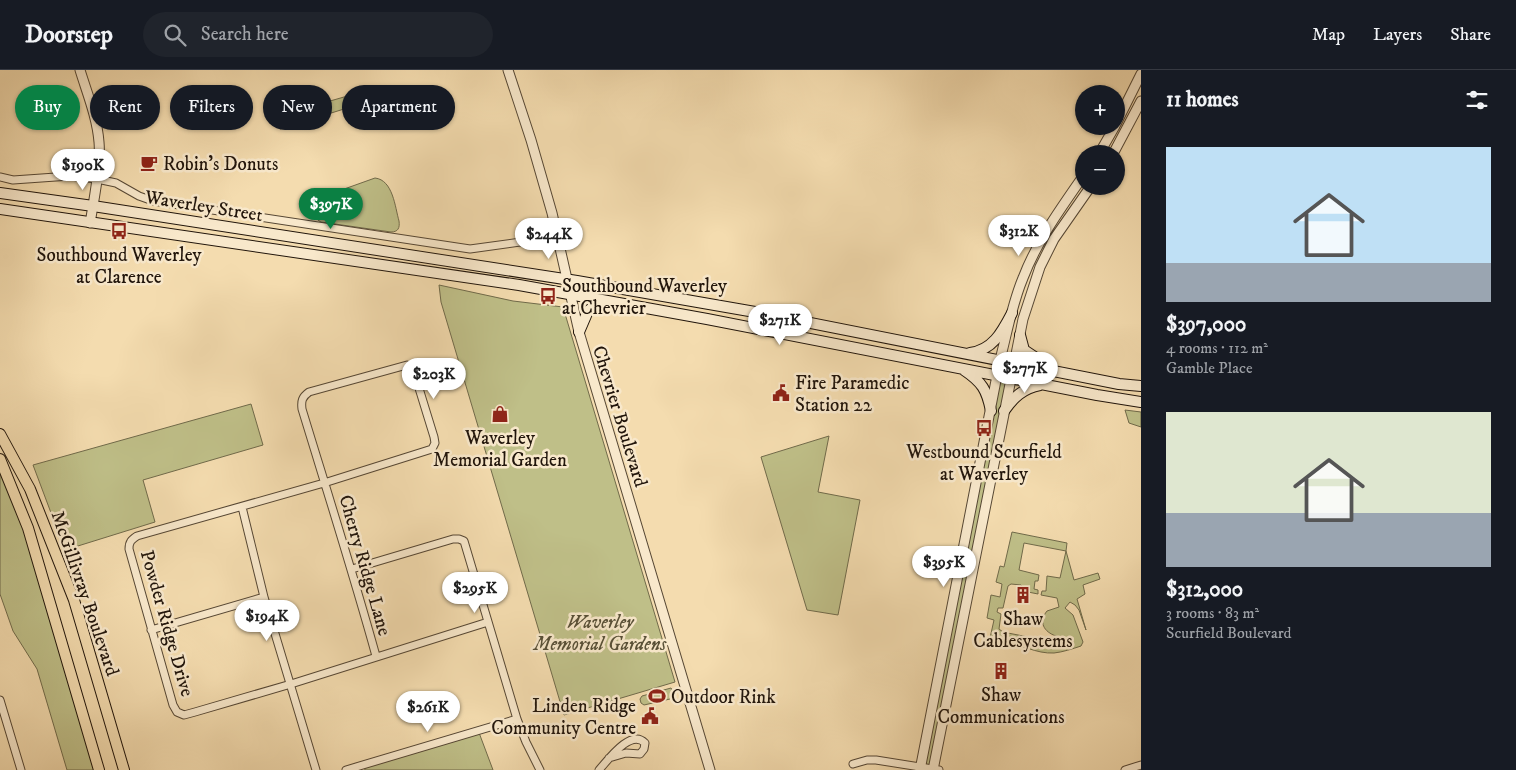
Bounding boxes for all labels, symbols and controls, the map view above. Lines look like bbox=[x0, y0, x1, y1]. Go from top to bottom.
search box bbox=[143, 12, 493, 57]
text: Doorstep bbox=[25, 20, 113, 50]
icon: search bbox=[161, 21, 189, 49]
text: Search here bbox=[201, 23, 289, 46]
text: Map bbox=[1312, 24, 1345, 46]
text: Layers bbox=[1373, 24, 1422, 46]
text: Share bbox=[1450, 24, 1491, 46]
chip: Buy bbox=[15, 85, 80, 130]
chip: Rent bbox=[90, 85, 160, 130]
chip: Filters bbox=[170, 85, 253, 130]
chip: New bbox=[263, 85, 332, 130]
chip: Apartment bbox=[342, 85, 455, 130]
map controls bbox=[1075, 85, 1125, 195]
button: + bbox=[1075, 85, 1125, 135]
icon: filters bbox=[1463, 86, 1491, 114]
text: 11 homes bbox=[1166, 87, 1239, 113]
button: − bbox=[1075, 145, 1125, 195]
pin: $190K bbox=[48, 148, 118, 191]
cafe icon: Robin's Donuts bbox=[139, 153, 159, 173]
place label: Robin's Donuts bbox=[163, 153, 278, 176]
text: $190K bbox=[62, 155, 104, 175]
icon: home bbox=[1284, 180, 1374, 270]
street label: Waverley Street bbox=[142, 186, 264, 227]
pin: $397K bbox=[296, 188, 366, 230]
text: $397K bbox=[310, 194, 352, 214]
pin: $312K bbox=[984, 214, 1054, 257]
pin: $244K bbox=[514, 218, 584, 260]
bus stop icon: Southbound Waverley at Clarence bbox=[109, 221, 129, 241]
text: $312K bbox=[999, 221, 1039, 241]
text: $244K bbox=[526, 224, 572, 244]
place label: Southbound Waverley at Clarence bbox=[36, 244, 203, 289]
place label: Southbound Waverley at Chevrier bbox=[562, 275, 728, 320]
bus stop icon: Southbound Waverley at Chevrier bbox=[538, 286, 558, 306]
pin: $271K bbox=[745, 304, 815, 346]
text: $271K bbox=[759, 310, 801, 330]
text: $397,000 bbox=[1166, 312, 1246, 338]
text: 4 rooms · 112 m² bbox=[1166, 338, 1268, 358]
street label: Chevrier Boulevard bbox=[587, 343, 652, 490]
pin: $277K bbox=[990, 352, 1060, 394]
pin: $203K bbox=[399, 358, 469, 400]
text: $277K bbox=[1003, 358, 1047, 378]
text: Gamble Place bbox=[1166, 358, 1253, 378]
text: $203K bbox=[413, 364, 455, 384]
place label: Fire Paramedic Station 22 bbox=[795, 372, 909, 417]
public building icon: Fire Paramedic Station 22 bbox=[771, 383, 791, 403]
shop icon: Waverley Memorial Garden bbox=[490, 404, 510, 424]
bus stop icon: Westbound Scurfield at Waverley bbox=[974, 418, 994, 438]
place label: Waverley Memorial Garden bbox=[433, 427, 567, 472]
place label: Westbound Scurfield at Waverley bbox=[905, 441, 1062, 486]
icon: home bbox=[1284, 445, 1374, 535]
street label: Cherry Ridge Lane bbox=[333, 492, 396, 639]
street label: McGillivray Boulevard bbox=[46, 508, 124, 680]
pin: $395K bbox=[909, 546, 979, 588]
street label: Powder Ridge Drive bbox=[135, 548, 198, 699]
text: $395K bbox=[923, 552, 965, 572]
pin: $295K bbox=[440, 572, 510, 614]
text: $312,000 bbox=[1166, 577, 1243, 603]
text: $295K bbox=[453, 578, 497, 598]
building icon: Shaw Cablesystems bbox=[1013, 585, 1033, 605]
pin: $194K bbox=[232, 600, 302, 642]
text: 3 rooms · 83 m² bbox=[1166, 603, 1259, 623]
text: $194K bbox=[246, 606, 289, 626]
place label: Shaw Cablesystems bbox=[973, 608, 1073, 653]
park label: Waverley Memorial Gardens bbox=[532, 611, 667, 656]
text: Scurfield Boulevard bbox=[1166, 623, 1292, 643]
building icon: Shaw Communications bbox=[991, 661, 1011, 681]
place label: Shaw Communications bbox=[937, 684, 1065, 729]
sports icon: Outdoor Rink bbox=[647, 686, 667, 706]
place label: Outdoor Rink bbox=[671, 686, 776, 709]
pin: $261K bbox=[393, 690, 463, 733]
place label: Linden Ridge Community Centre bbox=[491, 695, 636, 740]
text: $261K bbox=[407, 697, 449, 717]
public building icon: Linden Ridge Community Centre bbox=[640, 706, 660, 726]

